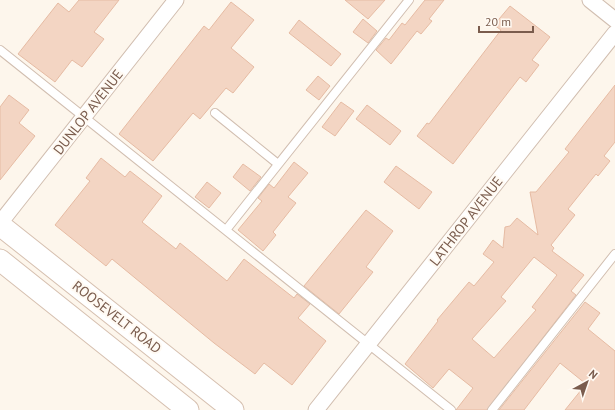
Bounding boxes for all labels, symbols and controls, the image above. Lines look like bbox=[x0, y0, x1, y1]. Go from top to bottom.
scale bar bbox=[479, 8, 533, 34]
text: 20 m bbox=[485, 14, 511, 29]
street label: DUNLOP AVENUE bbox=[49, 66, 127, 158]
street label: LATHROP AVENUE bbox=[425, 173, 507, 269]
street label: ROOSEVELT ROAD bbox=[69, 277, 165, 357]
north arrow bbox=[567, 362, 607, 402]
text: N bbox=[586, 367, 601, 382]

